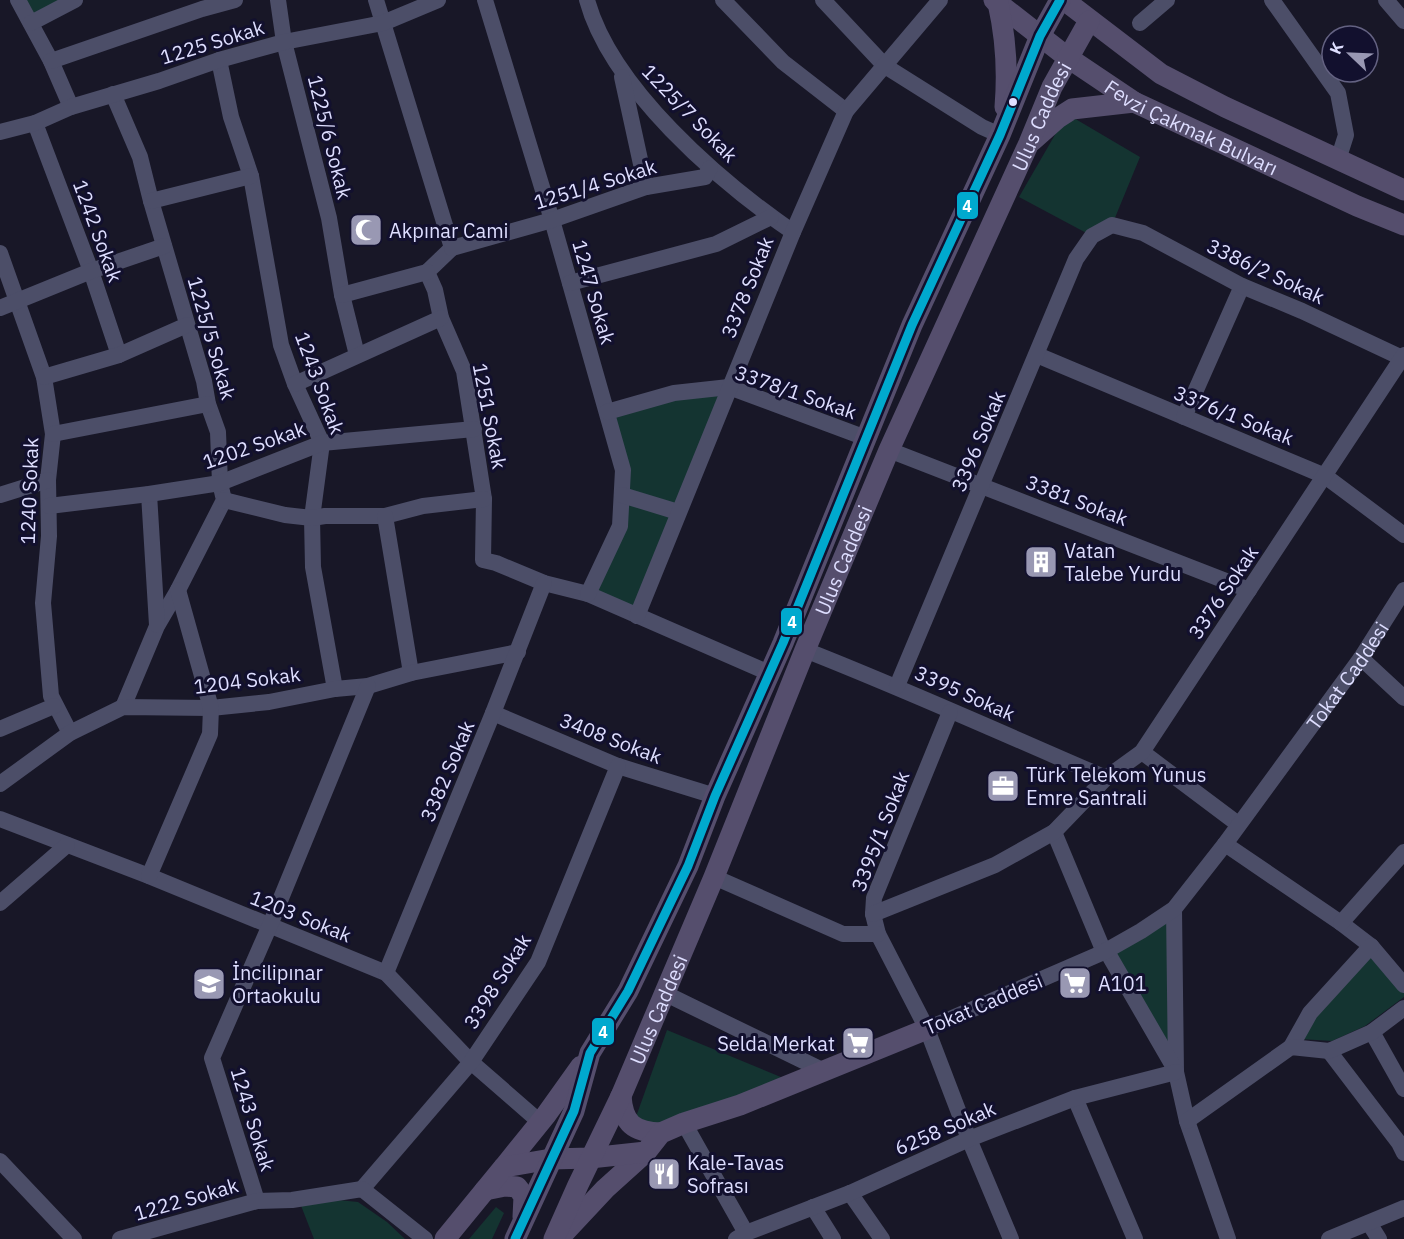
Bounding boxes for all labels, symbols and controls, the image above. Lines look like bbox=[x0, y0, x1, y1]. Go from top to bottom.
street label: 1225 Sokak bbox=[157, 13, 268, 71]
north arrow bbox=[1320, 24, 1380, 84]
text: K bbox=[1325, 39, 1348, 57]
street label: Ulus Caddesi bbox=[1005, 57, 1077, 175]
street label: 1225/7 Sokak bbox=[636, 58, 744, 168]
street label: 1225/6 Sokak bbox=[302, 72, 359, 202]
street label: Fevzi Çakmak Bulvarı bbox=[1100, 73, 1283, 181]
unlabelled marker bbox=[1007, 96, 1019, 108]
street label: 1251/4 Sokak bbox=[530, 152, 660, 215]
street label: 1242 Sokak bbox=[67, 176, 129, 286]
line badge: 4 bbox=[956, 191, 979, 220]
text: 4 bbox=[962, 196, 972, 216]
mosque icon: Akpınar Cami bbox=[348, 212, 384, 248]
place label: Akpınar Cami bbox=[389, 217, 509, 244]
street label: 3378 Sokak bbox=[714, 232, 780, 342]
street label: 3386/2 Sokak bbox=[1203, 232, 1330, 310]
street label: 1247 Sokak bbox=[566, 237, 622, 348]
street label: 1225/5 Sokak bbox=[182, 273, 243, 403]
street label: 1243 Sokak bbox=[289, 328, 351, 438]
street label: 3378/1 Sokak bbox=[732, 359, 861, 426]
street label: 1251 Sokak bbox=[467, 361, 514, 472]
street label: 3376/1 Sokak bbox=[1170, 379, 1298, 451]
street label: 3396 Sokak bbox=[945, 386, 1012, 496]
street label: 1202 Sokak bbox=[199, 415, 310, 475]
street label: 1240 Sokak bbox=[14, 437, 44, 545]
street label: 3381 Sokak bbox=[1022, 468, 1132, 532]
street label: Ulus Caddesi bbox=[808, 501, 878, 619]
place label: Vatan Talebe Yurdu bbox=[1064, 537, 1181, 587]
street label: 3376 Sokak bbox=[1182, 540, 1264, 644]
building icon: Vatan Talebe Yurdu bbox=[1023, 544, 1059, 580]
line badge: 4 bbox=[780, 607, 803, 636]
text: 4 bbox=[787, 612, 797, 632]
street label: Tokat Caddesi bbox=[1300, 616, 1394, 735]
street label: 3395 Sokak bbox=[911, 659, 1020, 727]
street label: 1204 Sokak bbox=[192, 660, 302, 700]
street label: 3408 Sokak bbox=[556, 706, 666, 770]
street label: 3382 Sokak bbox=[414, 716, 481, 826]
place label: Türk Telekom Yunus Emre Santrali bbox=[1026, 761, 1207, 811]
street label: 3395/1 Sokak bbox=[845, 767, 915, 895]
office icon: Türk Telekom Yunus Emre Santrali bbox=[985, 768, 1021, 804]
street label: 1203 Sokak bbox=[246, 883, 356, 949]
street label: 3398 Sokak bbox=[457, 928, 537, 1034]
street label: Ulus Caddesi bbox=[622, 950, 693, 1069]
place label: İncilipınar Ortaokulu bbox=[232, 959, 323, 1009]
supermarket icon: A101 bbox=[1057, 965, 1093, 1001]
school or university icon: İncilipınar Ortaokulu bbox=[191, 966, 227, 1002]
street label: Tokat Caddesi bbox=[920, 967, 1046, 1041]
place label: A101 bbox=[1098, 970, 1147, 997]
line badge: 4 bbox=[591, 1017, 615, 1046]
text: 4 bbox=[598, 1022, 608, 1042]
supermarket icon: Selda Merkat bbox=[840, 1025, 876, 1061]
place label: Selda Merkat bbox=[717, 1030, 835, 1057]
street label: 1243 Sokak bbox=[224, 1064, 282, 1175]
street label: 6258 Sokak bbox=[890, 1094, 1000, 1161]
place label: Kale-Tavas Sofrası bbox=[687, 1149, 784, 1199]
restaurant icon: Kale-Tavas Sofrası bbox=[646, 1156, 682, 1192]
street label: 1222 Sokak bbox=[131, 1171, 242, 1227]

